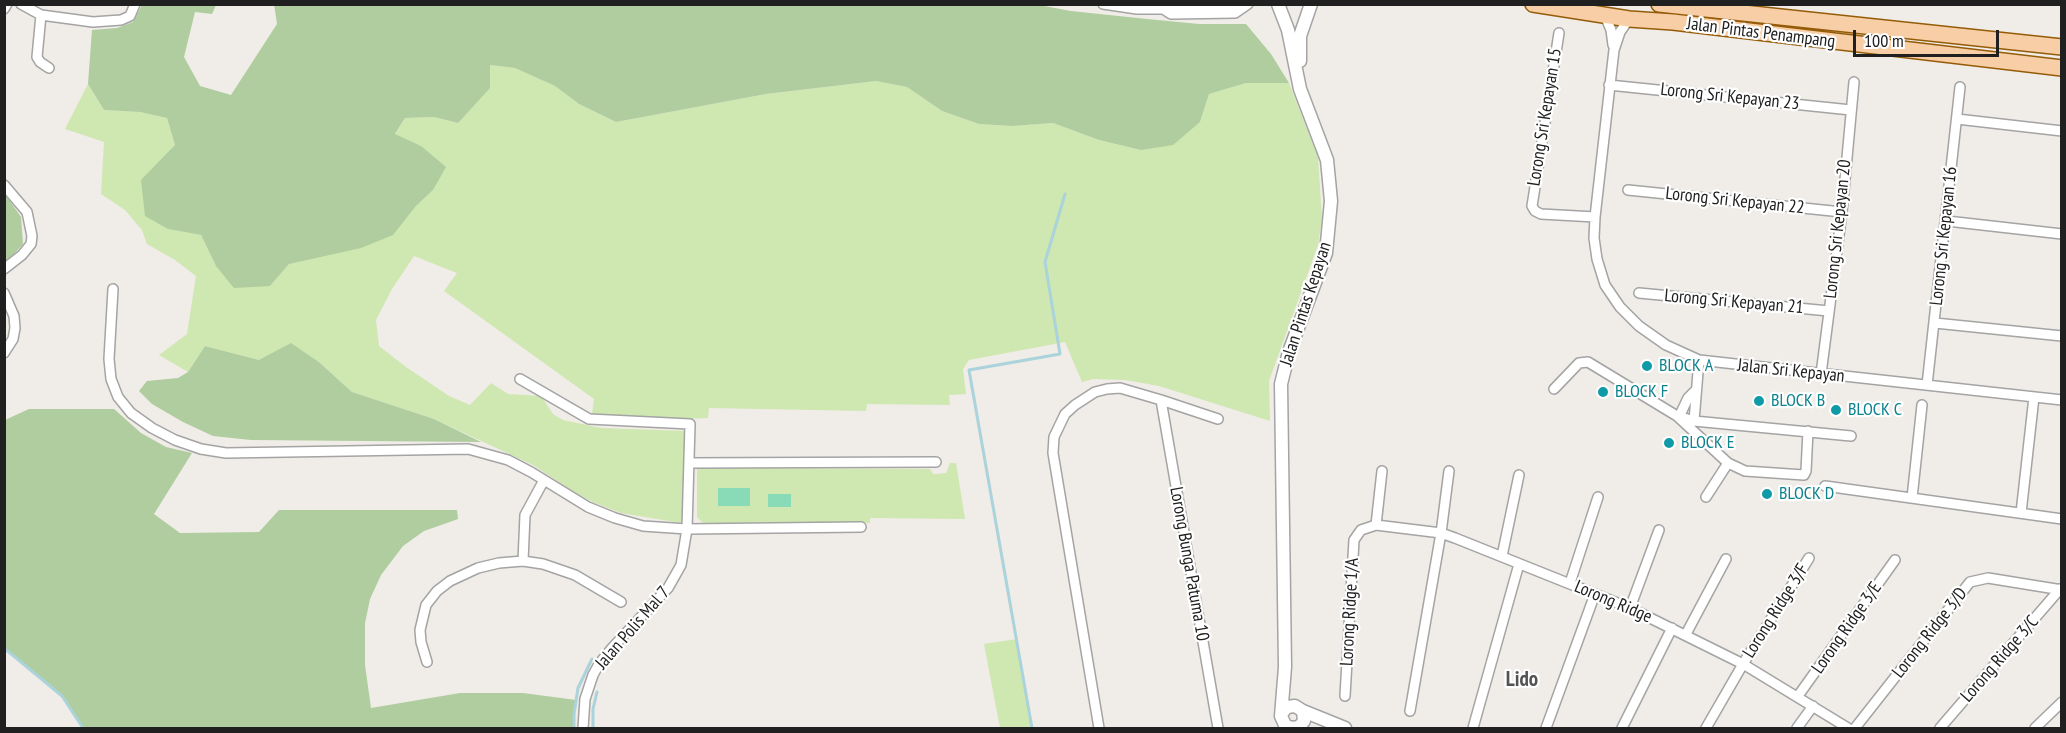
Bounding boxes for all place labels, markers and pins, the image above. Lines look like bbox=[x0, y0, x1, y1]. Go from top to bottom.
place label: BLOCK A bbox=[1659, 355, 1713, 377]
marker: BLOCK A bbox=[1640, 359, 1654, 373]
place label: BLOCK F bbox=[1615, 381, 1668, 403]
marker: BLOCK F bbox=[1596, 385, 1610, 399]
place label: BLOCK B bbox=[1771, 390, 1825, 412]
marker: BLOCK B bbox=[1752, 394, 1766, 408]
place label: BLOCK C bbox=[1848, 399, 1902, 421]
marker: BLOCK C bbox=[1829, 403, 1843, 417]
place label: BLOCK E bbox=[1681, 432, 1734, 454]
marker: BLOCK E bbox=[1662, 436, 1676, 450]
place label: BLOCK D bbox=[1779, 483, 1834, 505]
marker: BLOCK D bbox=[1760, 487, 1774, 501]

